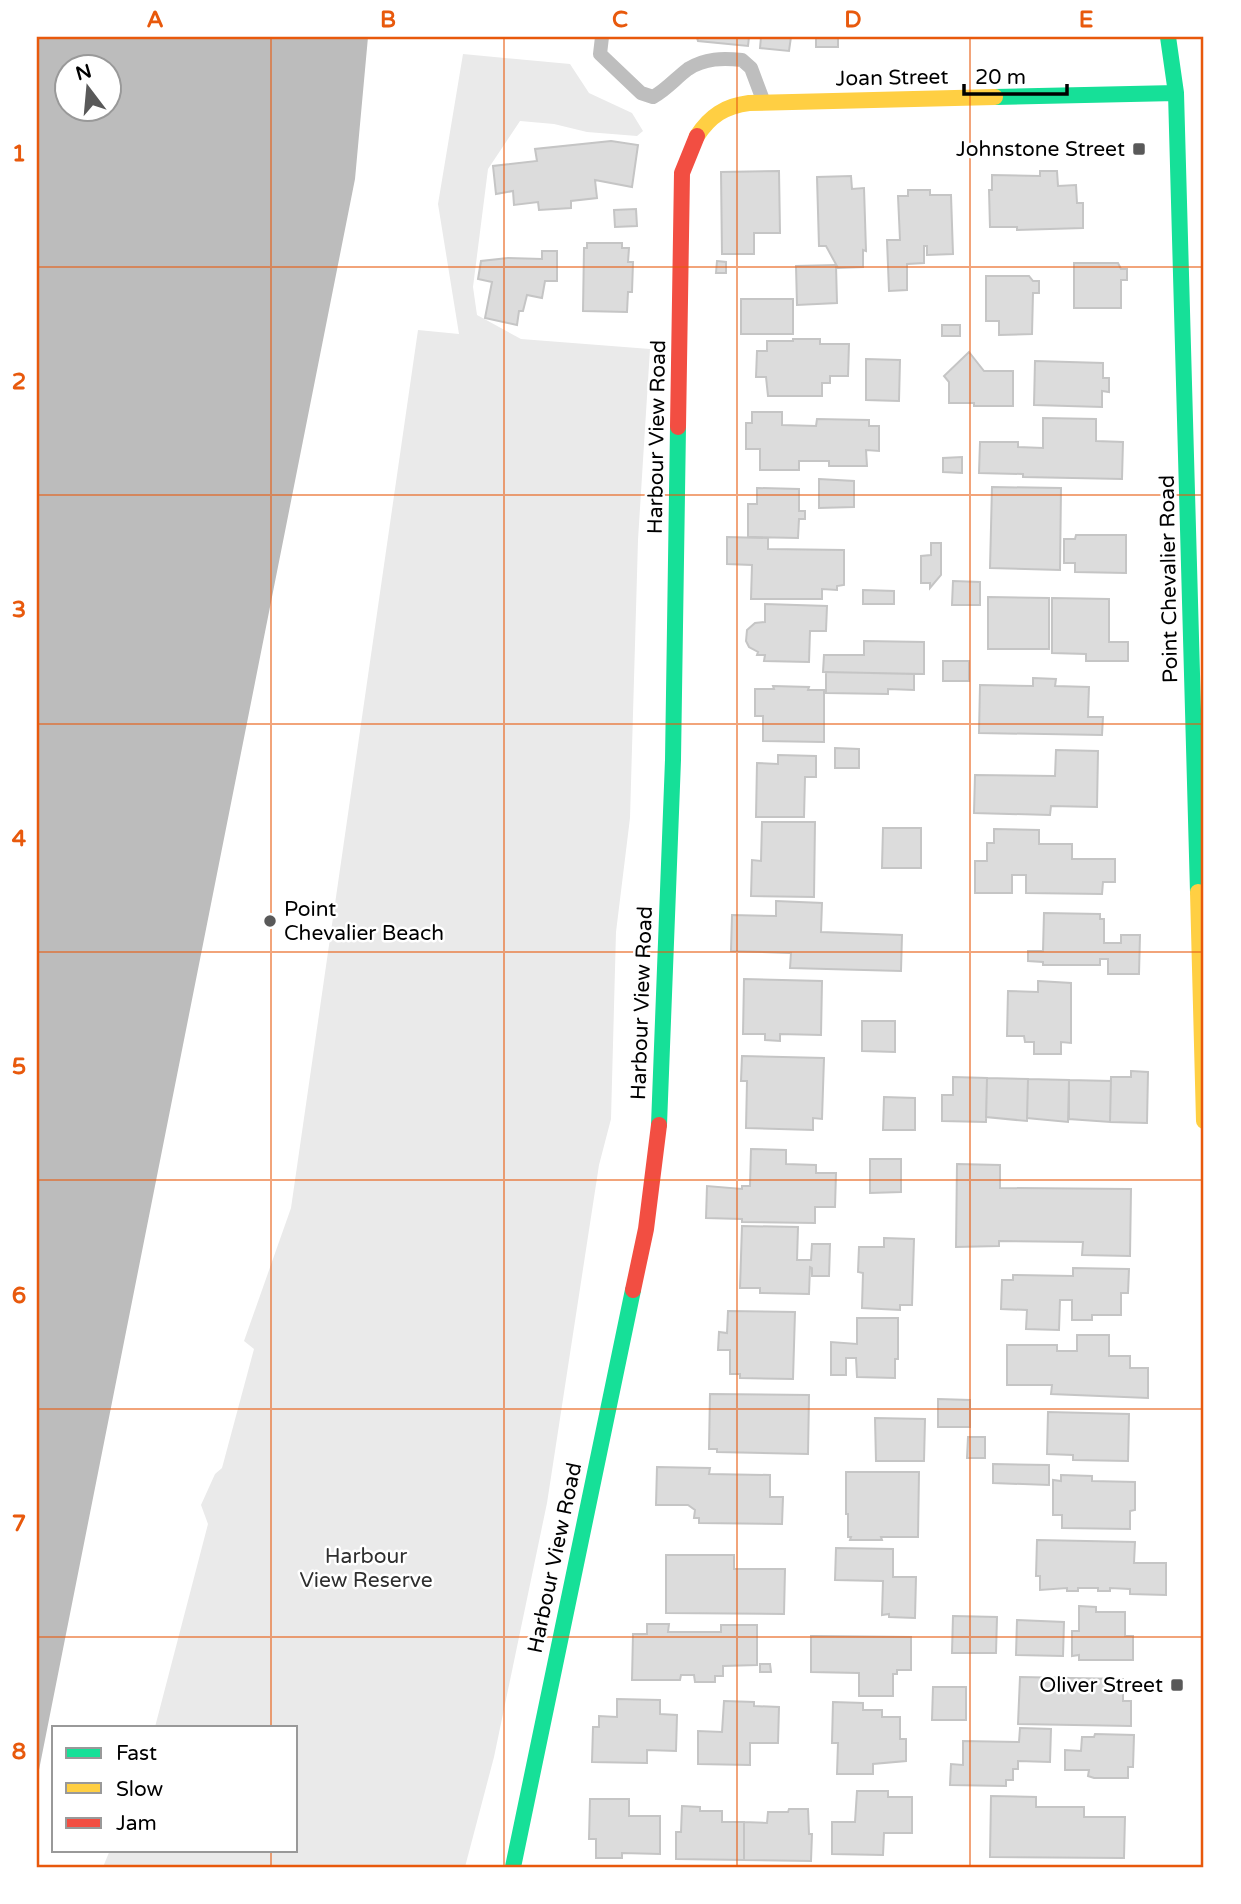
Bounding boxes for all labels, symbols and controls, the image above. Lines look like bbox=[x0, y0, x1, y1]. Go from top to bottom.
text: A bbox=[146, 6, 164, 34]
text: B bbox=[380, 6, 396, 34]
text: C bbox=[612, 6, 628, 34]
text: D bbox=[844, 6, 862, 34]
text: E bbox=[1079, 6, 1093, 34]
north arrow bbox=[52, 52, 122, 122]
scale bar bbox=[964, 52, 1068, 96]
text: N bbox=[73, 60, 94, 85]
street label: Joan Street bbox=[835, 65, 949, 91]
text: 20 m bbox=[975, 65, 1026, 90]
place label: Johnstone Street bbox=[956, 137, 1125, 162]
text: 1 bbox=[12, 140, 26, 168]
marker: Johnstone Street bbox=[1131, 141, 1147, 157]
street label: Harbour View Road bbox=[643, 340, 671, 534]
text: 2 bbox=[12, 368, 26, 396]
street label: Point Chevalier Road bbox=[1155, 475, 1183, 683]
text: 3 bbox=[12, 596, 26, 624]
text: 4 bbox=[12, 825, 27, 853]
place label: Point Chevalier Beach bbox=[284, 897, 444, 946]
street label: Harbour View Road bbox=[626, 905, 658, 1101]
marker: Point Chevalier Beach bbox=[262, 913, 278, 929]
text: 5 bbox=[12, 1053, 26, 1081]
text: 6 bbox=[12, 1282, 26, 1310]
street label: Harbour View Road bbox=[523, 1460, 587, 1656]
text: 7 bbox=[12, 1510, 26, 1538]
park label: Harbour View Reserve bbox=[299, 1544, 433, 1593]
place label: Oliver Street bbox=[1039, 1673, 1163, 1698]
marker: Oliver Street bbox=[1169, 1677, 1185, 1693]
legend bbox=[52, 1726, 298, 1852]
text: 8 bbox=[12, 1738, 26, 1766]
text: Fast bbox=[116, 1741, 157, 1766]
text: Slow bbox=[116, 1777, 164, 1802]
text: Jam bbox=[116, 1811, 157, 1836]

